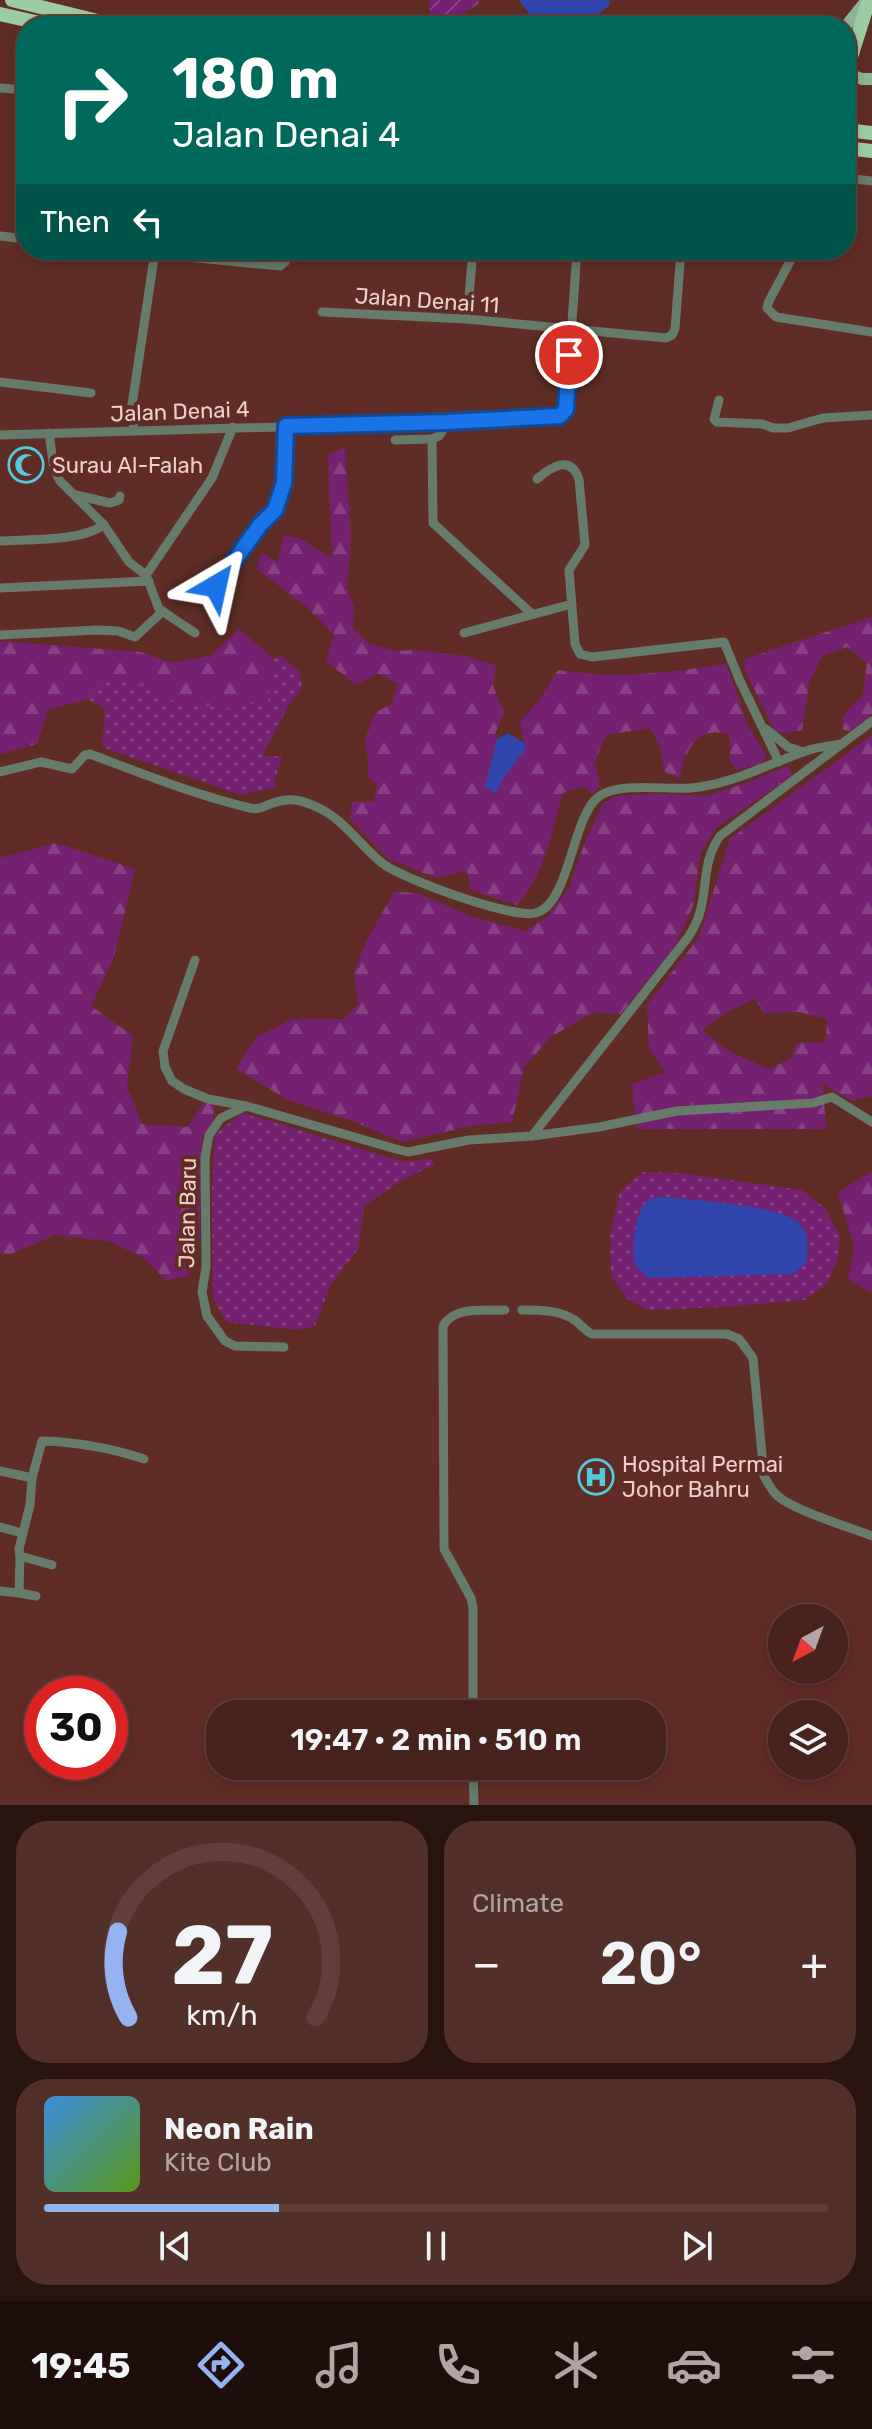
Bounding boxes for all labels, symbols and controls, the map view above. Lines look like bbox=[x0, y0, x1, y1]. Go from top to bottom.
text: 180 m bbox=[172, 46, 339, 112]
icon: right bbox=[40, 48, 144, 152]
text: Jalan Denai 4 bbox=[172, 113, 400, 156]
icon: left bbox=[126, 200, 170, 244]
text: Then bbox=[40, 204, 110, 240]
street label: Jalan Denai 11 bbox=[354, 282, 500, 319]
pin bbox=[535, 321, 603, 389]
icon: arrive bbox=[547, 333, 591, 377]
street label: Jalan Denai 4 bbox=[110, 396, 250, 427]
mosque icon: Surau Al-Falah bbox=[7, 446, 45, 484]
place label: Surau Al-Falah bbox=[52, 452, 203, 479]
position arrow bbox=[174, 544, 258, 628]
street label: Jalan Baru bbox=[173, 1157, 202, 1269]
place label: Hospital Permai Johor Bahru bbox=[622, 1451, 783, 1503]
hospital icon: Hospital Permai Johor Bahru bbox=[577, 1458, 615, 1496]
north arrow bbox=[768, 1604, 848, 1684]
map controls bbox=[768, 1604, 848, 1780]
speed limit sign: 30 bbox=[24, 1676, 128, 1780]
button: layers bbox=[768, 1700, 848, 1780]
text: 19:47 · 2 min · 510 m bbox=[290, 1722, 582, 1758]
text: Climate bbox=[472, 1888, 564, 1919]
text: 27 bbox=[171, 1906, 273, 2005]
text: 20° bbox=[599, 1928, 702, 1999]
text: − bbox=[472, 1938, 501, 1990]
text: + bbox=[801, 1938, 828, 1990]
text: km/h bbox=[186, 1998, 258, 2032]
text: Neon Rain bbox=[164, 2111, 314, 2147]
text: Kite Club bbox=[164, 2147, 272, 2178]
icon: previous bbox=[153, 2224, 197, 2268]
icon: pause bbox=[414, 2224, 458, 2268]
icon: next bbox=[675, 2224, 719, 2268]
icon: directions bbox=[193, 2337, 249, 2393]
icon: music bbox=[311, 2337, 367, 2393]
icon: phone bbox=[430, 2337, 486, 2393]
icon: climate bbox=[548, 2337, 604, 2393]
icon: car bbox=[666, 2337, 722, 2393]
icon: filters bbox=[785, 2337, 841, 2393]
text: 19:45 bbox=[31, 2344, 131, 2387]

